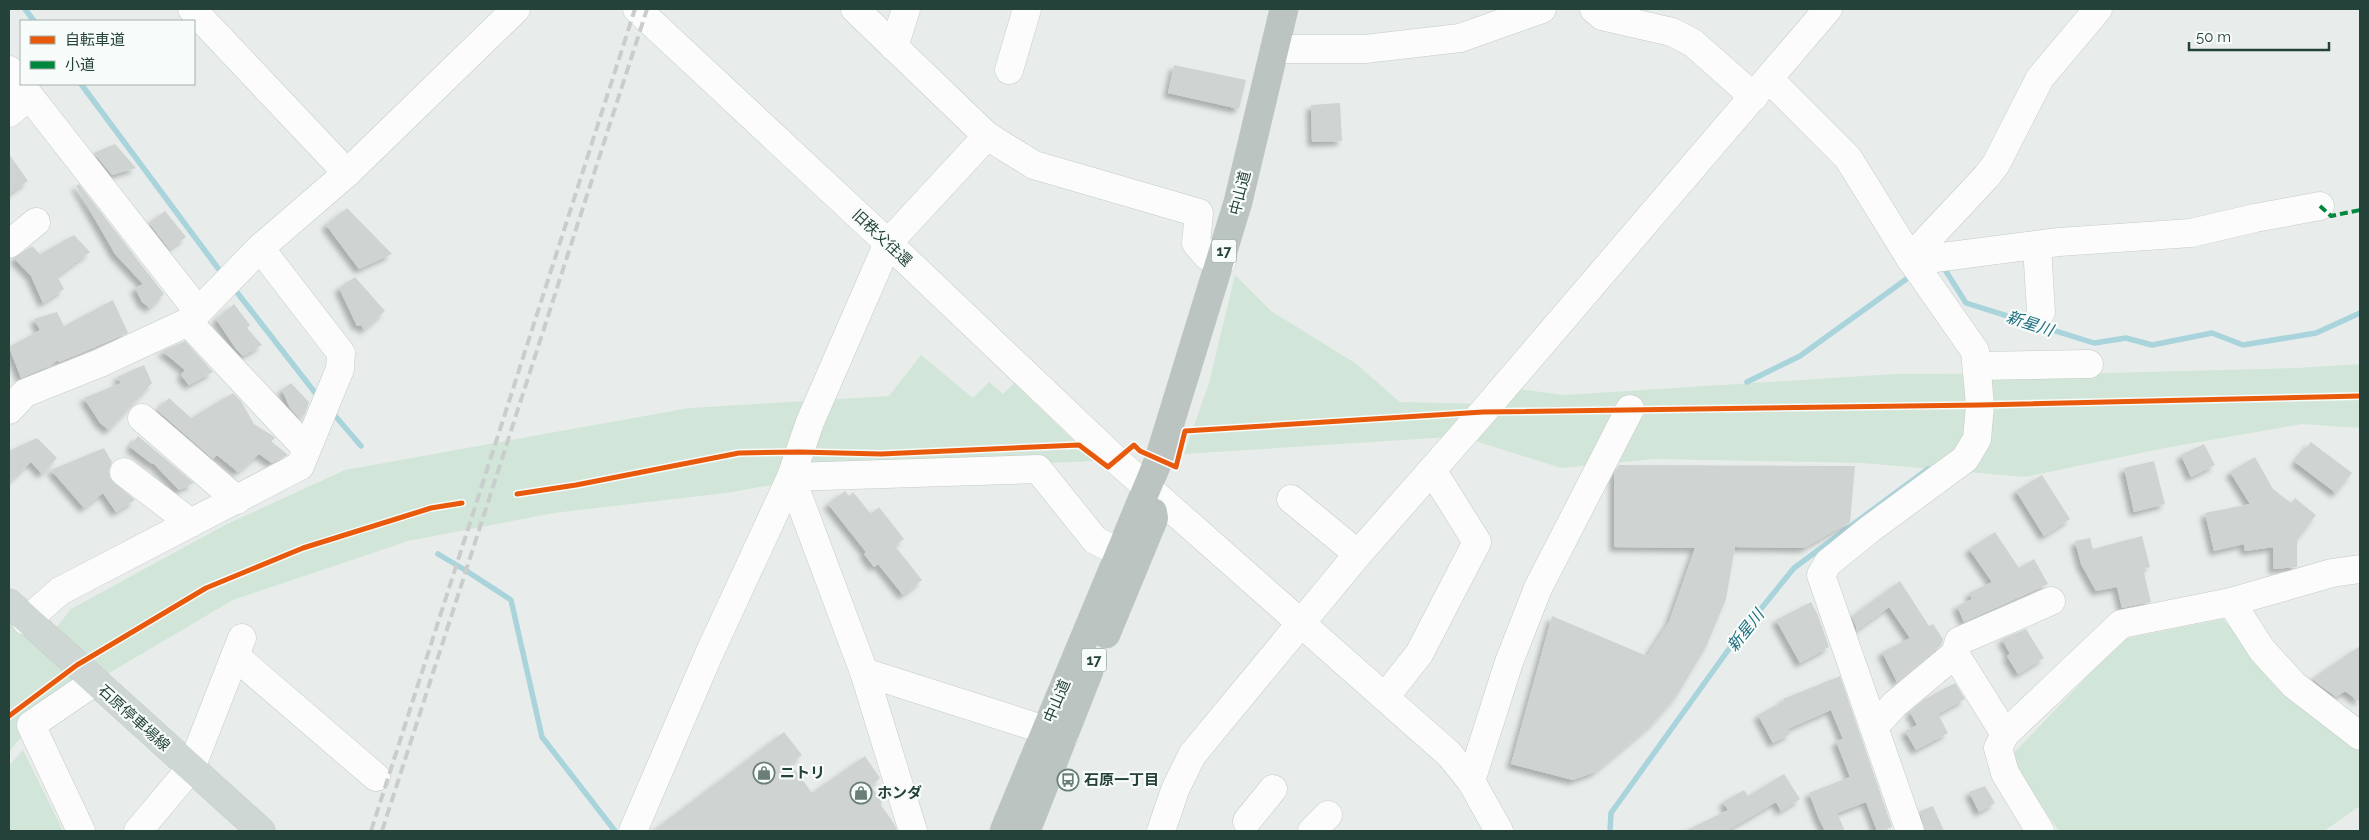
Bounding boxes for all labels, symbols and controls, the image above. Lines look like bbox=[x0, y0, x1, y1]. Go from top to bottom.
legend bbox=[20, 20, 195, 85]
scale bar bbox=[2189, 20, 2329, 52]
text: 50 m bbox=[2196, 28, 2231, 46]
text: 自転車道 bbox=[65, 31, 125, 49]
text: 小道 bbox=[65, 56, 95, 74]
street label: 中山道 bbox=[1226, 169, 1254, 217]
street label: 旧秩父往還 bbox=[848, 206, 916, 270]
road number: 17 bbox=[1212, 240, 1236, 262]
water label: 新星川 bbox=[2004, 307, 2058, 341]
water label: 新星川 bbox=[1723, 604, 1769, 655]
road number: 17 bbox=[1082, 648, 1106, 672]
street label: 中山道 bbox=[1040, 677, 1074, 725]
street label: 石原停車場線 bbox=[95, 681, 173, 755]
shop icon: ニトリ bbox=[752, 761, 776, 785]
place label: ニトリ bbox=[780, 764, 825, 782]
bus stop icon: 石原一丁目 bbox=[1056, 768, 1080, 792]
place label: 石原一丁目 bbox=[1084, 771, 1159, 789]
shop icon: ホンダ bbox=[849, 781, 873, 805]
place label: ホンダ bbox=[877, 784, 922, 802]

